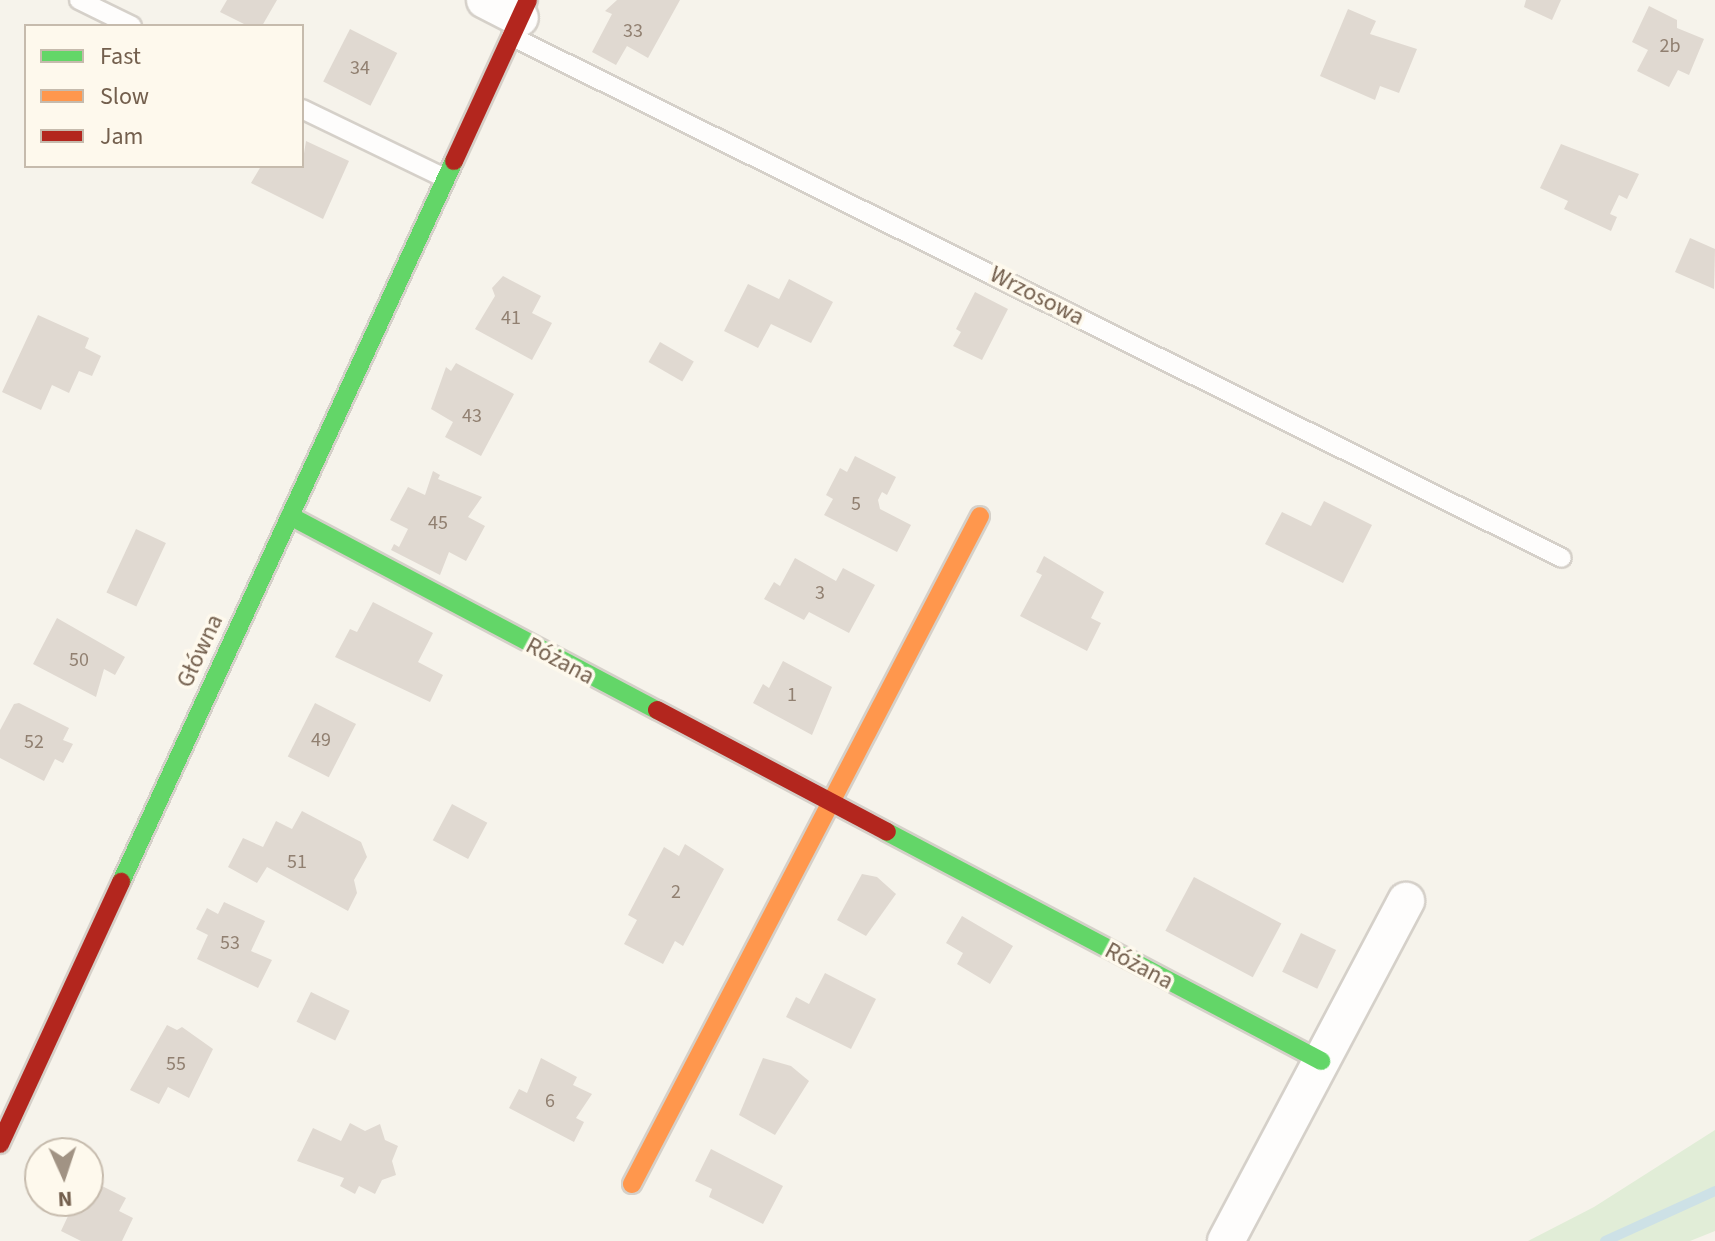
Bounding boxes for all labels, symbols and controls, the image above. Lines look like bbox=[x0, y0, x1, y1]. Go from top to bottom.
house number: 33 bbox=[623, 19, 643, 43]
legend bbox=[24, 24, 304, 168]
house number: 2b bbox=[1660, 34, 1680, 58]
text: Fast bbox=[100, 39, 141, 74]
house number: 34 bbox=[350, 56, 370, 80]
text: Slow bbox=[100, 79, 149, 114]
text: Jam bbox=[100, 119, 144, 154]
street label: Wrzosowa bbox=[985, 260, 1089, 332]
house number: 41 bbox=[501, 306, 521, 330]
house number: 43 bbox=[462, 404, 482, 428]
house number: 5 bbox=[851, 492, 861, 516]
house number: 45 bbox=[428, 511, 448, 535]
house number: 3 bbox=[815, 581, 825, 605]
street label: Główna bbox=[171, 610, 229, 692]
street label: Różana bbox=[521, 631, 599, 691]
house number: 50 bbox=[69, 648, 89, 672]
house number: 1 bbox=[787, 683, 797, 707]
house number: 49 bbox=[311, 728, 331, 752]
house number: 52 bbox=[24, 730, 44, 754]
house number: 51 bbox=[287, 850, 307, 874]
house number: 2 bbox=[671, 880, 681, 904]
house number: 53 bbox=[220, 931, 240, 955]
street label: Różana bbox=[1100, 936, 1178, 996]
house number: 55 bbox=[166, 1052, 186, 1076]
house number: 6 bbox=[545, 1089, 555, 1113]
north arrow bbox=[24, 1137, 104, 1217]
text: N bbox=[57, 1183, 73, 1215]

